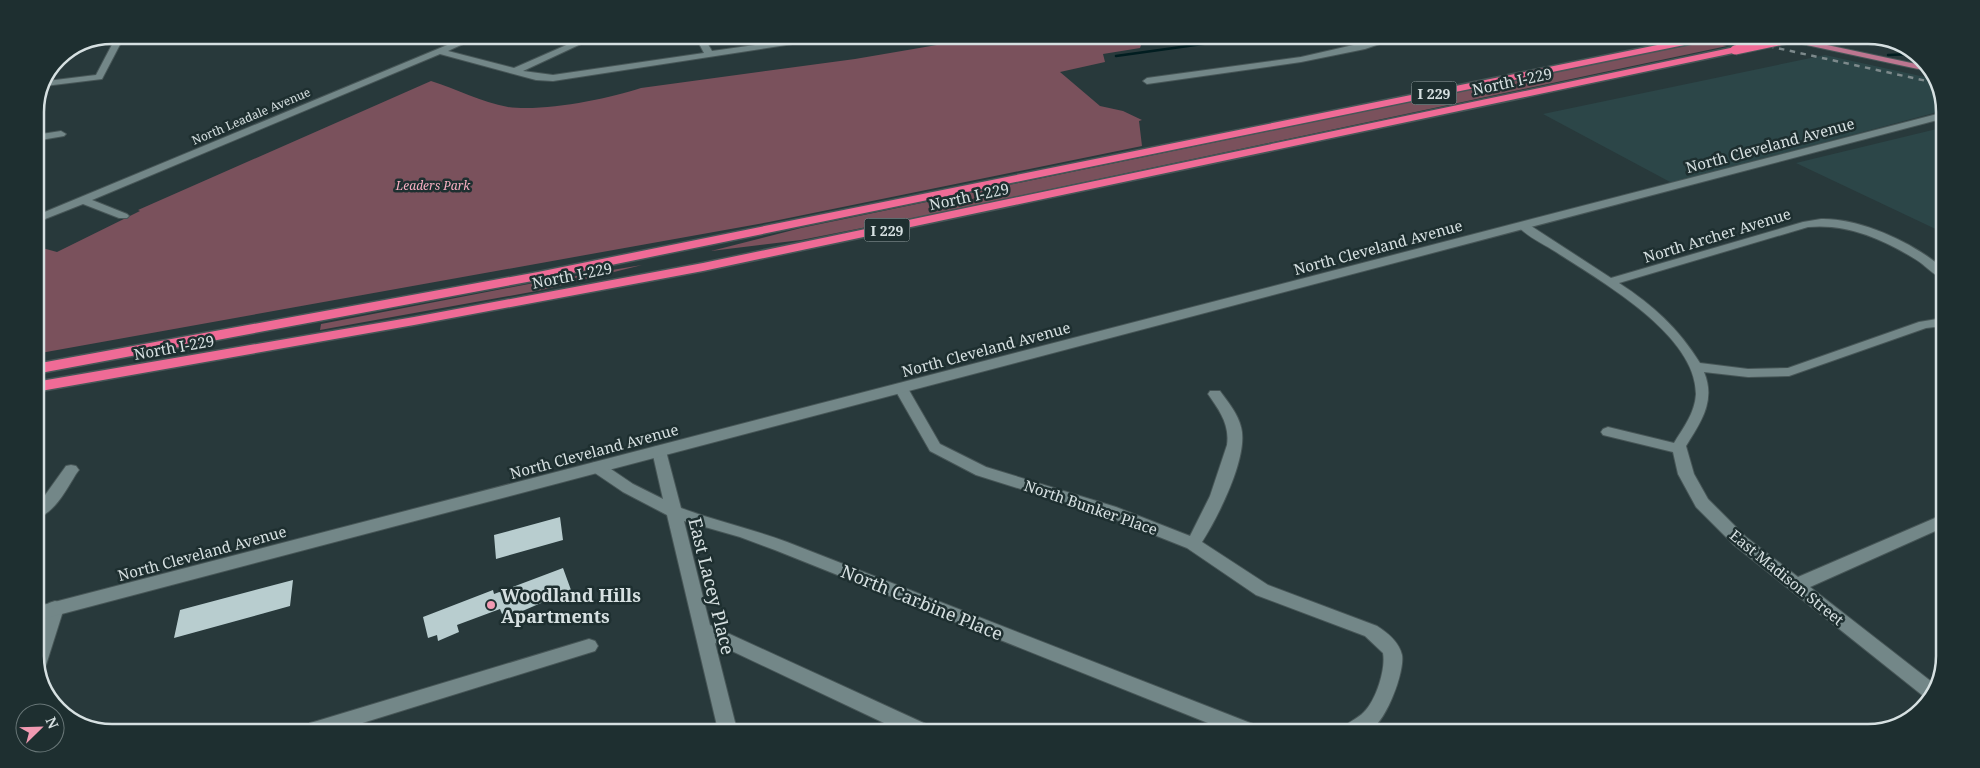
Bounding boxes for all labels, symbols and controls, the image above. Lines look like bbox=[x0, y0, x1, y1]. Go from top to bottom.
street label: North I-229 bbox=[1470, 63, 1554, 99]
road number: I 229 bbox=[1412, 82, 1456, 105]
street label: North Leadale Avenue bbox=[189, 83, 313, 149]
street label: North Cleveland Avenue bbox=[1683, 113, 1857, 177]
park label: Leaders Park bbox=[395, 177, 471, 194]
street label: North I-229 bbox=[927, 178, 1011, 214]
street label: North Archer Avenue bbox=[1641, 203, 1793, 267]
street label: North Cleveland Avenue bbox=[1291, 215, 1465, 279]
road number: I 229 bbox=[864, 218, 910, 242]
street label: North I-229 bbox=[530, 257, 614, 293]
street label: North Cleveland Avenue bbox=[899, 317, 1073, 381]
street label: North I-229 bbox=[132, 330, 216, 364]
street label: North Cleveland Avenue bbox=[507, 419, 681, 483]
street label: North Bunker Place bbox=[1022, 475, 1160, 539]
street label: East Lacey Place bbox=[683, 515, 741, 657]
street label: North Cleveland Avenue bbox=[115, 521, 289, 585]
street label: East Madison Street bbox=[1726, 525, 1848, 629]
street label: North Carbine Place bbox=[838, 559, 1006, 645]
place label: Woodland Hills Apartments bbox=[501, 583, 641, 628]
marker: Woodland Hills Apartments bbox=[485, 599, 497, 611]
north arrow bbox=[15, 703, 65, 753]
text: N bbox=[42, 714, 63, 732]

